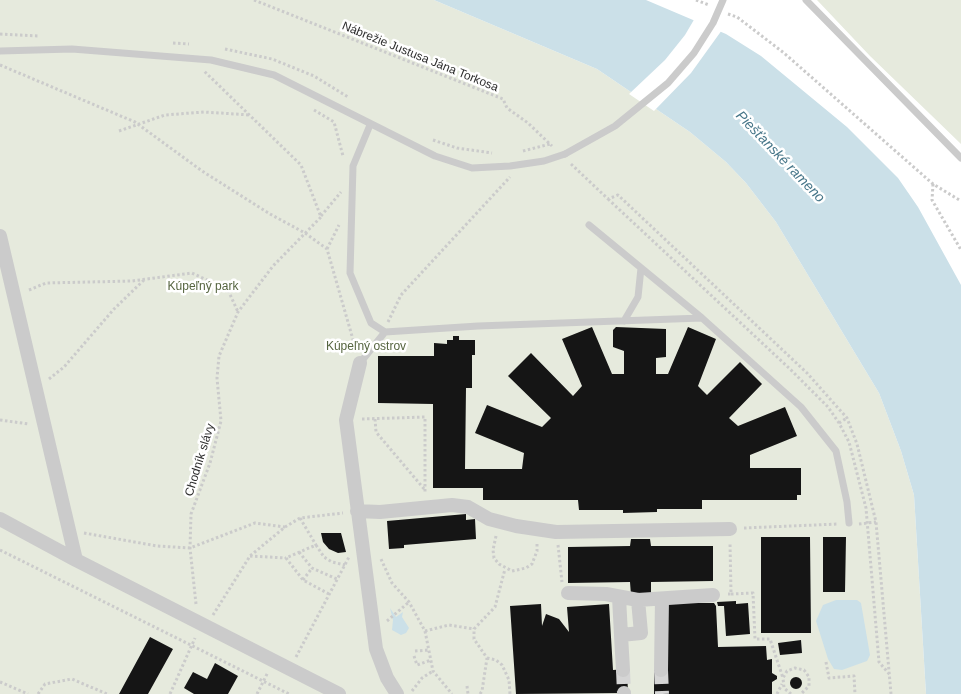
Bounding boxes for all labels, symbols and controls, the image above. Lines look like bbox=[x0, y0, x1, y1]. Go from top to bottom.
street label: Nábrežie Justusa Jána Torkosa bbox=[340, 19, 500, 95]
water label: Piešťanské rameno bbox=[732, 108, 828, 206]
park label: Kúpeľný park bbox=[168, 280, 238, 294]
park label: Kúpeľný ostrov bbox=[326, 340, 406, 354]
street label: Chodník slávy bbox=[182, 422, 218, 498]

